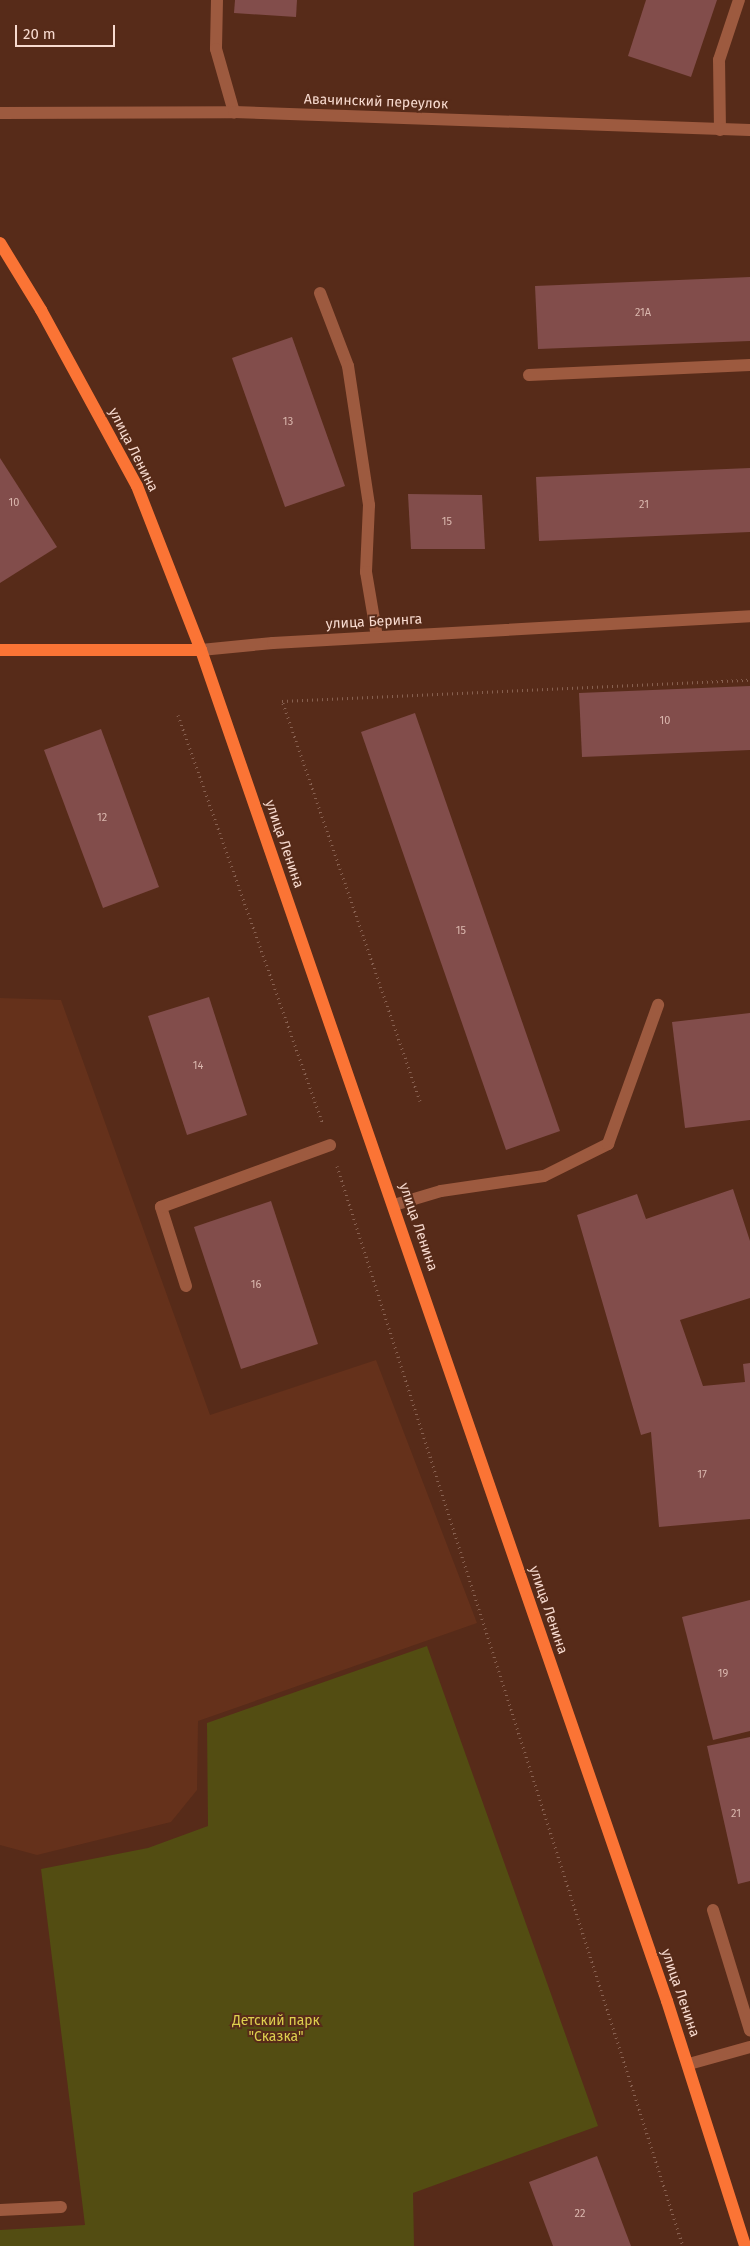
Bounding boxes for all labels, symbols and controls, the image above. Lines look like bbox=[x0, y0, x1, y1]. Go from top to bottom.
scale bar bbox=[18, 15, 118, 47]
text: 20 m bbox=[23, 25, 56, 43]
street label: Авачинский переулок bbox=[304, 91, 448, 113]
house number: 21А bbox=[635, 306, 651, 320]
street label: улица Ленина bbox=[105, 405, 161, 495]
house number: 13 bbox=[283, 415, 293, 429]
house number: 10 bbox=[9, 496, 19, 510]
house number: 21 bbox=[639, 498, 649, 512]
house number: 15 bbox=[442, 515, 452, 529]
street label: улица Беринга bbox=[325, 611, 423, 633]
house number: 10 bbox=[660, 714, 670, 728]
street label: улица Ленина bbox=[261, 798, 307, 890]
house number: 12 bbox=[97, 811, 107, 825]
house number: 15 bbox=[456, 924, 466, 938]
house number: 14 bbox=[193, 1059, 203, 1073]
street label: улица Ленина bbox=[395, 1181, 441, 1273]
house number: 16 bbox=[251, 1278, 261, 1292]
house number: 17 bbox=[697, 1468, 707, 1482]
street label: улица Ленина bbox=[525, 1564, 571, 1656]
house number: 19 bbox=[718, 1667, 728, 1681]
house number: 21 bbox=[731, 1807, 741, 1821]
street label: улица Ленина bbox=[657, 1947, 703, 2039]
park label: Детский парк "Сказка" bbox=[232, 2013, 320, 2045]
house number: 22 bbox=[575, 2207, 585, 2221]

